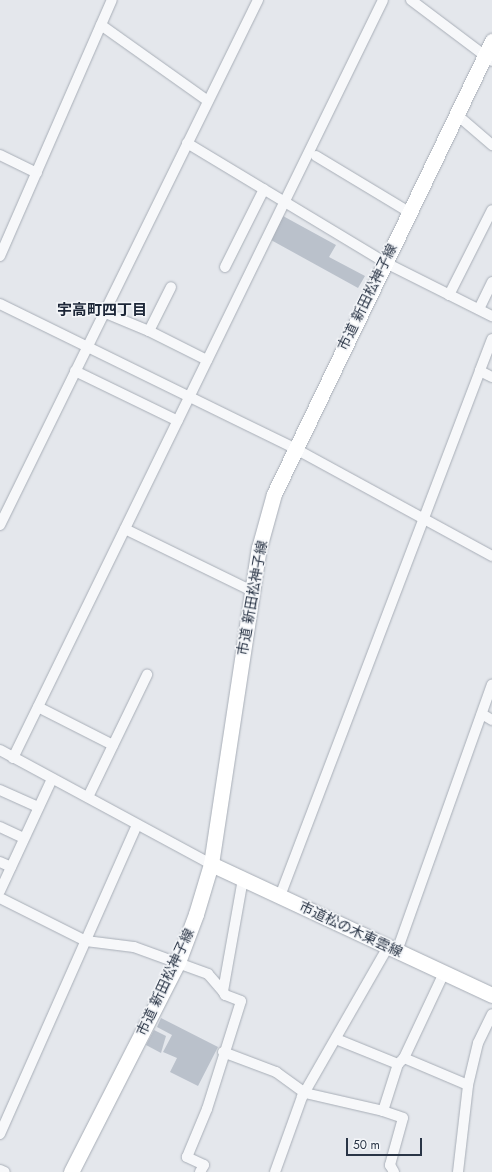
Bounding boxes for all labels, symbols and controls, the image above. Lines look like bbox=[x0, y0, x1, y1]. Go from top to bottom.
street label: 市道 新田松神子線 bbox=[334, 241, 400, 353]
district label: 宇高町四丁目 bbox=[57, 302, 147, 320]
street label: 市道 新田松神子線 bbox=[234, 539, 270, 657]
street label: 市道松の木東雲線 bbox=[297, 898, 405, 960]
street label: 市道 新田松神子線 bbox=[133, 926, 197, 1038]
scale bar bbox=[348, 1130, 424, 1156]
text: 50 m bbox=[353, 1136, 380, 1154]

